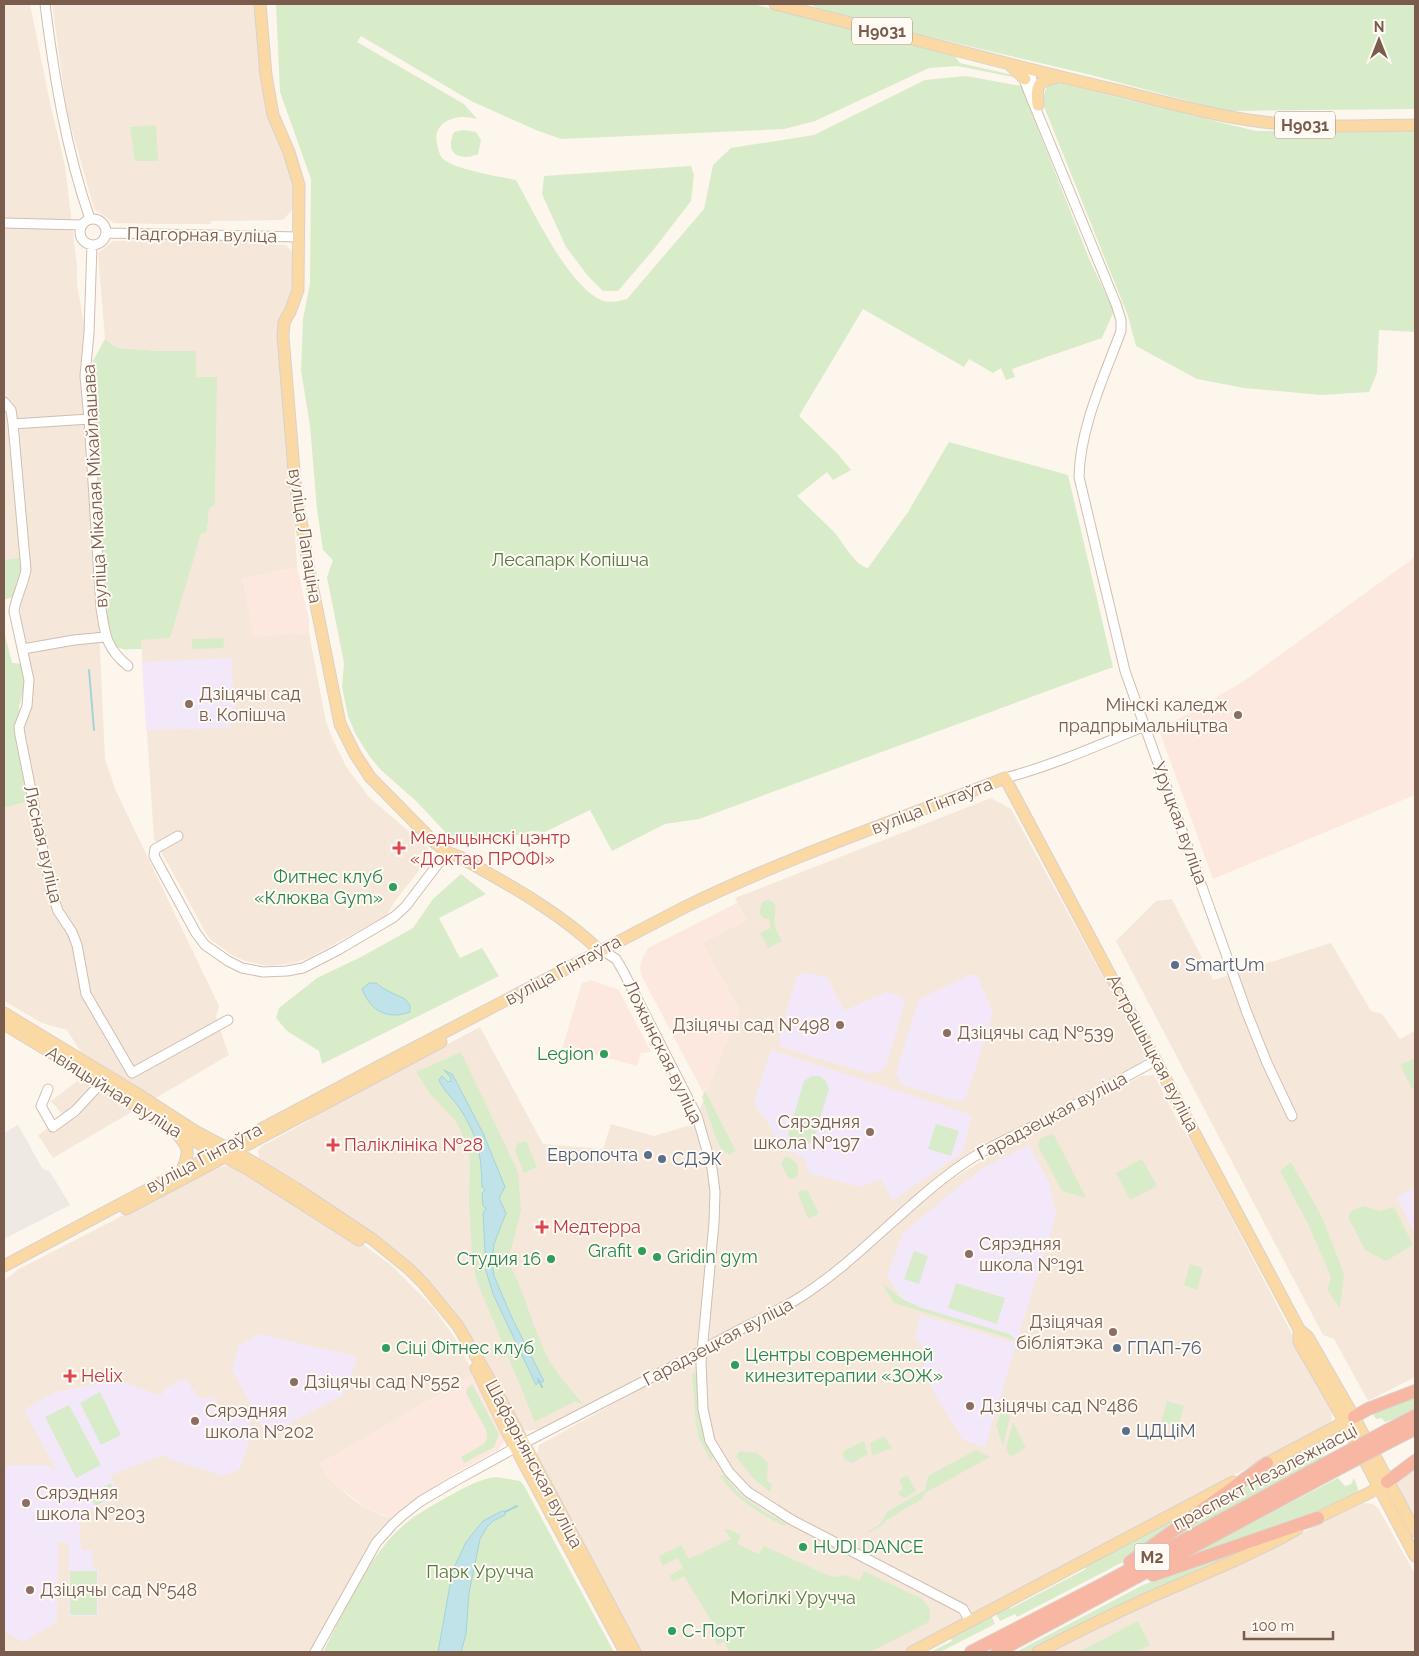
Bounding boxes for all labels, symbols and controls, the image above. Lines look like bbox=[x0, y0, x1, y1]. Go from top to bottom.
north arrow bbox=[1354, 15, 1404, 65]
road number: Н9031 bbox=[852, 18, 912, 44]
text: N bbox=[1374, 19, 1384, 35]
road number: Н9031 bbox=[1275, 112, 1335, 138]
street label: Падгорная вуліца bbox=[127, 223, 277, 246]
street label: вуліца Мікалая Міхайлашава bbox=[78, 364, 111, 608]
street label: вуліца Лапаціна bbox=[284, 467, 326, 605]
park label: Лесапарк Копішча bbox=[491, 549, 649, 570]
place label: Дзіцячы сад в. Копішча bbox=[199, 683, 301, 725]
place label: Мінскі каледж прадпрымальніцтва bbox=[1059, 694, 1228, 736]
marker: Дзіцячы сад в. Копішча bbox=[183, 698, 195, 710]
marker: Мінскі каледж прадпрымальніцтва bbox=[1232, 709, 1244, 721]
street label: Уруцкая вуліца bbox=[1149, 759, 1212, 887]
street label: вуліца Гінтаўта bbox=[868, 773, 995, 838]
street label: Лясная вуліца bbox=[20, 783, 67, 905]
place label: Медыцынскі цэнтр «Доктар ПРОФІ» bbox=[410, 827, 570, 869]
marker: Медыцынскі цэнтр «Доктар ПРОФІ» bbox=[392, 841, 406, 855]
place label: Фитнес клуб «Клюква Gym» bbox=[254, 866, 383, 908]
marker: Фитнес клуб «Клюква Gym» bbox=[387, 881, 399, 893]
street label: вуліца Гінтаўта bbox=[501, 930, 624, 1009]
place label: SmartUm bbox=[1185, 954, 1264, 975]
marker: SmartUm bbox=[1169, 959, 1181, 971]
street label: Астрашыцкая вуліца bbox=[1103, 971, 1204, 1135]
street label: Ложынская вуліца bbox=[620, 976, 707, 1127]
place label: Дзіцячы сад №498 bbox=[672, 1014, 830, 1035]
marker: Дзіцячы сад №498 bbox=[834, 1019, 846, 1031]
place label: Дзіцячы сад №539 bbox=[957, 1022, 1114, 1043]
marker: Дзіцячы сад №539 bbox=[941, 1027, 953, 1039]
street label: Авіяцыйная вуліца bbox=[42, 1041, 186, 1142]
place label: Legion bbox=[537, 1043, 594, 1064]
marker: Legion bbox=[598, 1048, 610, 1060]
street label: Гарадзецкая вуліца bbox=[973, 1067, 1130, 1164]
place label: Сярэдняя школа №197 bbox=[753, 1111, 860, 1153]
street label: вуліца Гінтаўта bbox=[142, 1118, 265, 1197]
marker: Сярэдняя школа №197 bbox=[864, 1126, 876, 1138]
place label: Паліклініка №28 bbox=[344, 1134, 483, 1155]
marker: Паліклініка №28 bbox=[326, 1138, 340, 1152]
place label: Европочта bbox=[547, 1144, 638, 1165]
place label: СДЭК bbox=[672, 1148, 722, 1169]
marker: Европочта bbox=[642, 1149, 654, 1161]
marker: СДЭК bbox=[656, 1153, 668, 1165]
place label: Медтерра bbox=[553, 1216, 641, 1237]
marker: Медтерра bbox=[535, 1220, 549, 1234]
place label: Сярэдняя школа №191 bbox=[979, 1233, 1084, 1275]
place label: Grafit bbox=[588, 1240, 632, 1261]
marker: Grafit bbox=[636, 1245, 648, 1257]
place label: Gridin gym bbox=[667, 1246, 758, 1267]
place label: Студия 16 bbox=[457, 1248, 541, 1269]
marker: Сярэдняя школа №191 bbox=[963, 1248, 975, 1260]
marker: Gridin gym bbox=[651, 1251, 663, 1263]
marker: Студия 16 bbox=[545, 1253, 557, 1265]
street label: Гарадзецкая вуліца bbox=[639, 1293, 796, 1390]
place label: Дзіцячая бібліятэка bbox=[1016, 1311, 1103, 1353]
marker: Дзіцячая бібліятэка bbox=[1107, 1326, 1119, 1338]
place label: Сіці Фітнес клуб bbox=[396, 1337, 534, 1358]
place label: ГПАП-76 bbox=[1127, 1337, 1202, 1358]
marker: Сіці Фітнес клуб bbox=[380, 1342, 392, 1354]
marker: ГПАП-76 bbox=[1111, 1342, 1123, 1354]
place label: Центры современной кинезитерапии «ЗОЖ» bbox=[745, 1344, 943, 1386]
marker: Центры современной кинезитерапии «ЗОЖ» bbox=[729, 1359, 741, 1371]
place label: Helix bbox=[81, 1365, 123, 1386]
marker: Helix bbox=[63, 1369, 77, 1383]
place label: Дзіцячы сад №552 bbox=[304, 1371, 460, 1392]
marker: Дзіцячы сад №552 bbox=[288, 1376, 300, 1388]
street label: Шафарнянская вуліца bbox=[481, 1376, 588, 1551]
place label: Дзіцячы сад №486 bbox=[980, 1395, 1138, 1416]
place label: Сярэдняя школа №202 bbox=[205, 1400, 314, 1442]
marker: Дзіцячы сад №486 bbox=[964, 1400, 976, 1412]
marker: Сярэдняя школа №202 bbox=[189, 1415, 201, 1427]
street label: праспект Незалежнасці bbox=[1169, 1419, 1361, 1534]
place label: ЦДЦіМ bbox=[1136, 1420, 1196, 1441]
marker: ЦДЦіМ bbox=[1120, 1425, 1132, 1437]
place label: Сярэдняя школа №203 bbox=[36, 1482, 145, 1524]
marker: Сярэдняя школа №203 bbox=[20, 1497, 32, 1509]
place label: HUDI DANCE bbox=[813, 1536, 924, 1557]
marker: HUDI DANCE bbox=[797, 1541, 809, 1553]
road number: М2 bbox=[1134, 1544, 1170, 1570]
park label: Парк Уручча bbox=[426, 1561, 534, 1582]
place label: Дзіцячы сад №548 bbox=[40, 1579, 197, 1600]
marker: Дзіцячы сад №548 bbox=[24, 1584, 36, 1596]
park label: Могілкі Уручча bbox=[730, 1587, 856, 1608]
scale bar bbox=[1244, 1608, 1333, 1640]
text: 100 m bbox=[1252, 1617, 1294, 1635]
place label: С-Порт bbox=[682, 1620, 746, 1641]
marker: С-Порт bbox=[666, 1625, 678, 1637]

